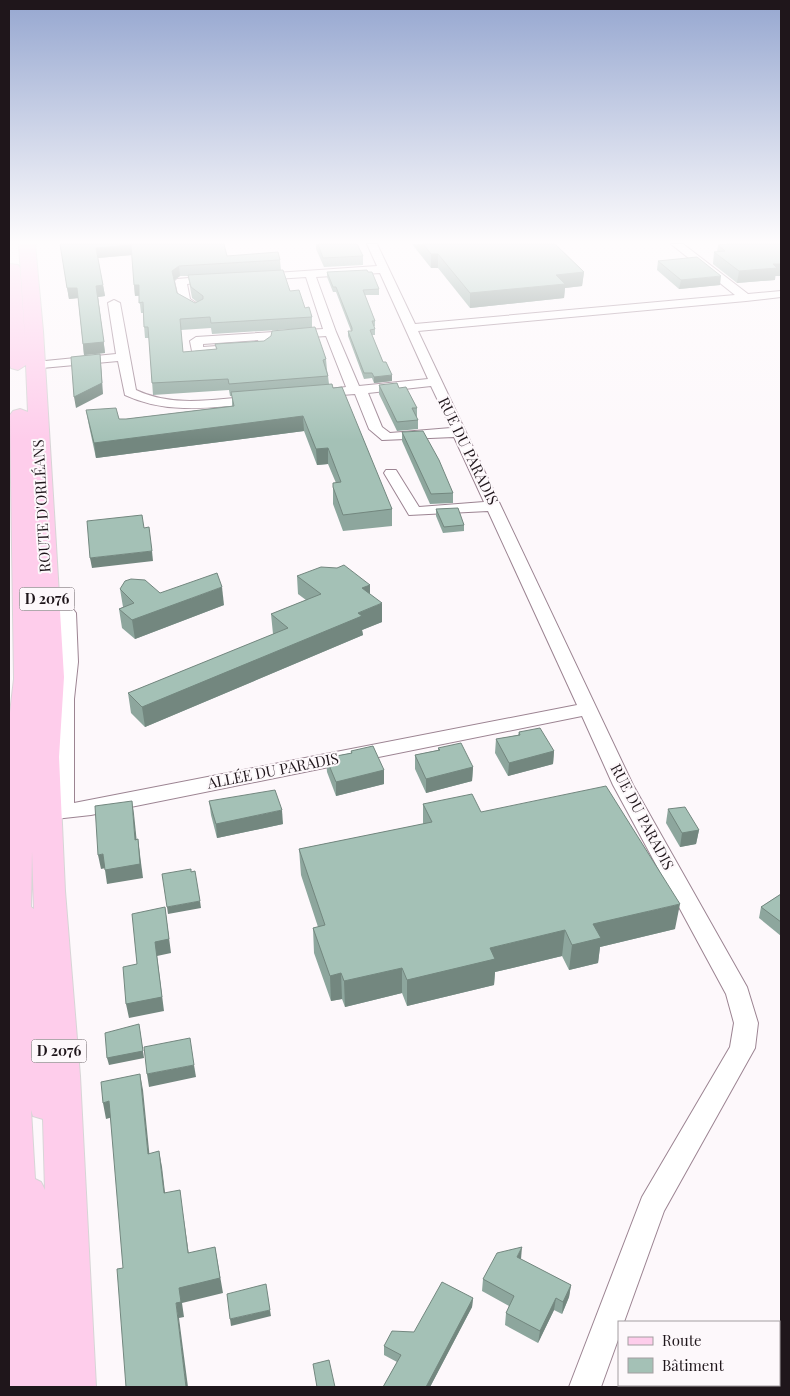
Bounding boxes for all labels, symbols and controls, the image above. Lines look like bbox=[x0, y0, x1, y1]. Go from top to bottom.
street label: RUE DU PARADIS bbox=[434, 393, 504, 508]
street label: ROUTE D'ORLÉANS bbox=[28, 439, 54, 573]
road number: D 2076 bbox=[20, 588, 74, 610]
street label: ALLÉE DU PARADIS bbox=[204, 747, 340, 793]
street label: RUE DU PARADIS bbox=[606, 760, 679, 873]
road number: D 2076 bbox=[32, 1040, 86, 1062]
legend bbox=[618, 1321, 780, 1386]
text: Route bbox=[662, 1330, 702, 1350]
text: Bâtiment bbox=[662, 1355, 724, 1375]

